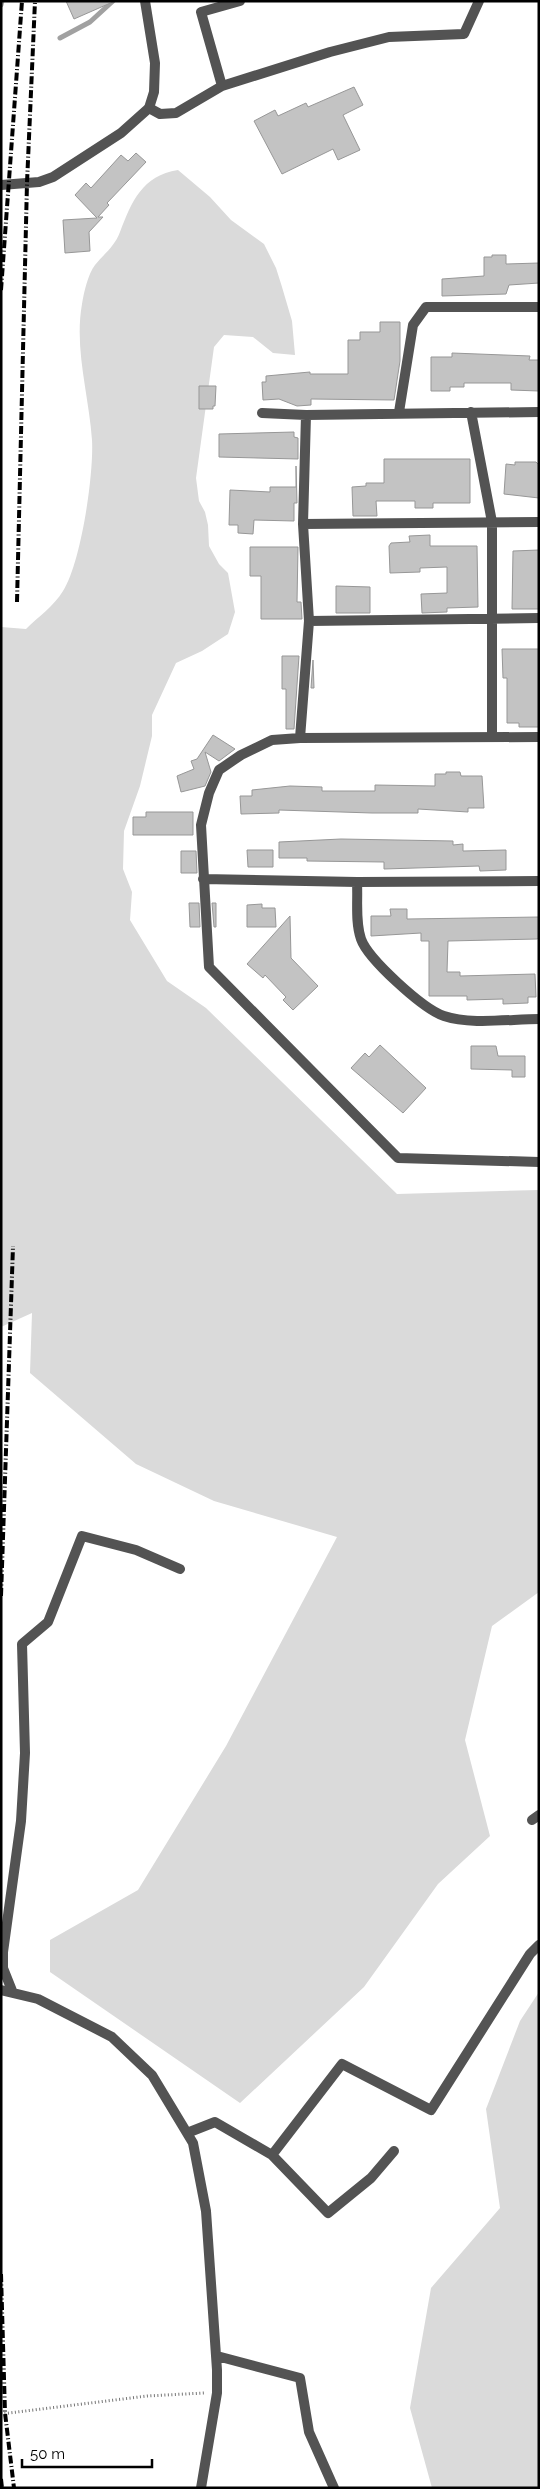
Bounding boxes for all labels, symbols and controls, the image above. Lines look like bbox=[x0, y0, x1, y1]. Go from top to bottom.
scale bar bbox=[22, 2436, 152, 2468]
text: 50 m bbox=[30, 2445, 65, 2463]

